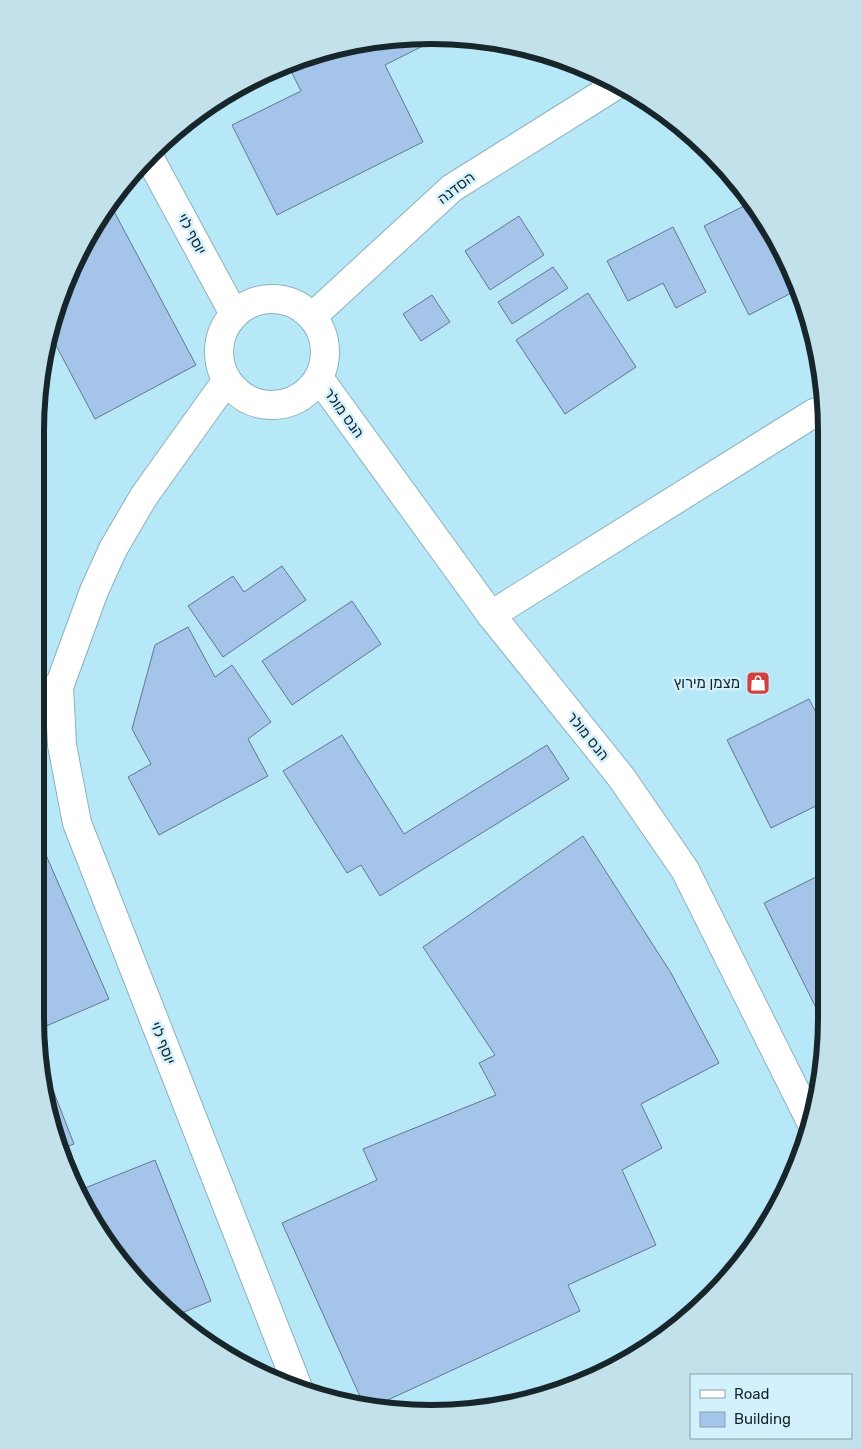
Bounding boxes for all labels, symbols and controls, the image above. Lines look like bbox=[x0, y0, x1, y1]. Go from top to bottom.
street label: הסדנה bbox=[434, 168, 478, 208]
street label: יוסף לוי bbox=[174, 210, 210, 258]
street label: הנס מולר bbox=[320, 385, 368, 441]
shop icon: מצמן מירוץ bbox=[745, 670, 771, 696]
place label: מצמן מירוץ bbox=[674, 674, 740, 692]
street label: הנס מולר bbox=[563, 708, 613, 764]
street label: יוסף לוי bbox=[147, 1019, 179, 1067]
legend bbox=[690, 1374, 852, 1439]
text: Road bbox=[734, 1385, 770, 1403]
text: Building bbox=[734, 1410, 791, 1428]

